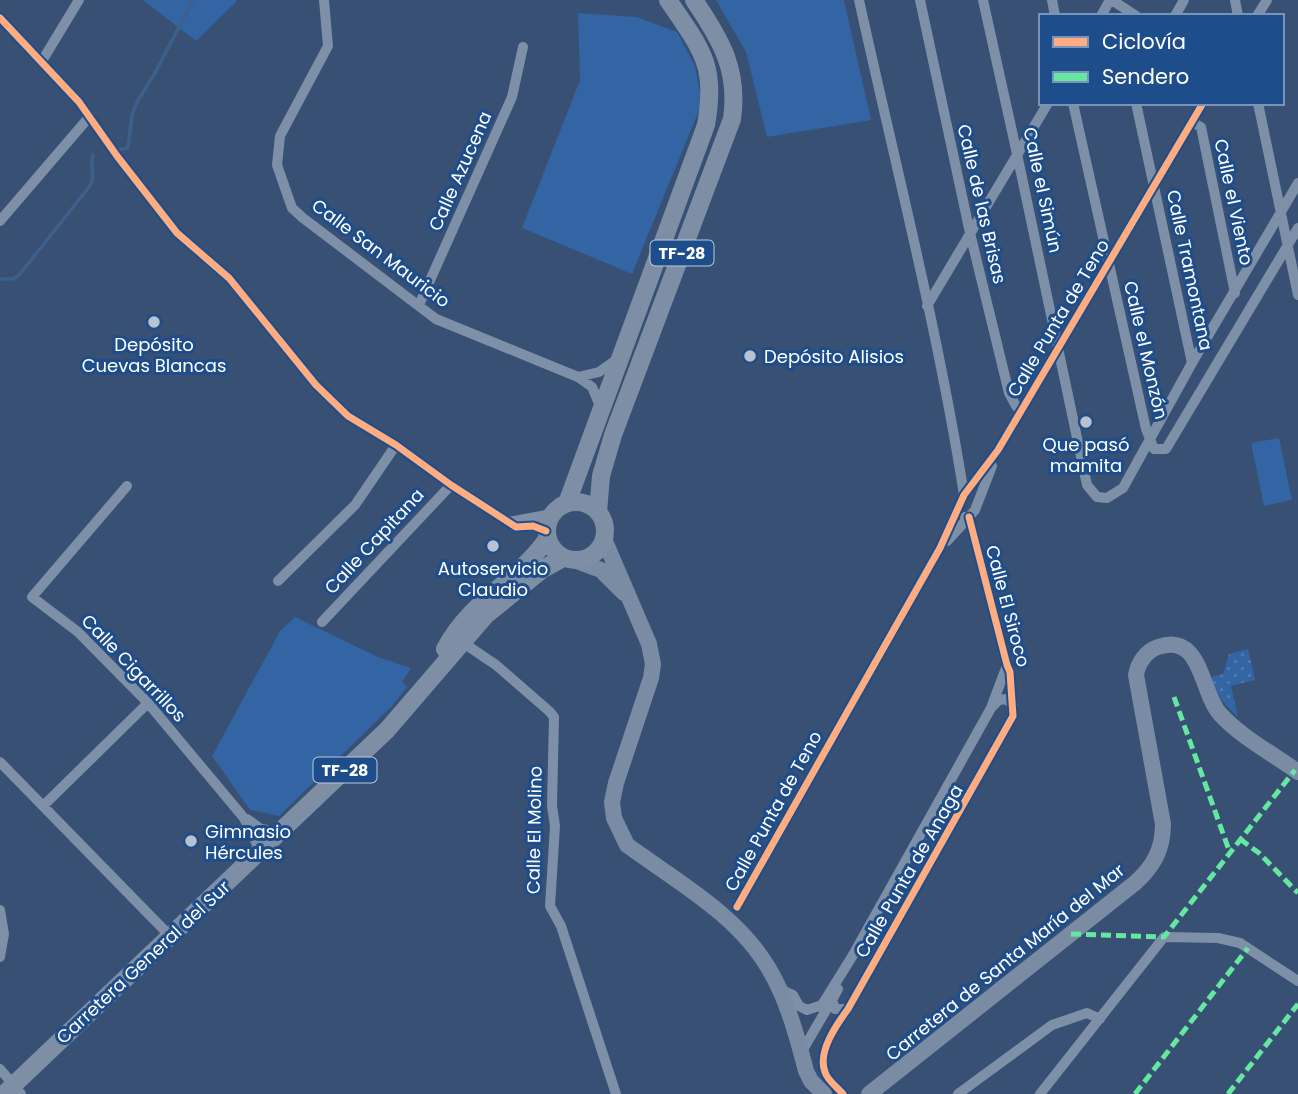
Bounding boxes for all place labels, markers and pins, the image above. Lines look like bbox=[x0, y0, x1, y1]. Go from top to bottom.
marker: Depósito Cuevas Blancas bbox=[146, 314, 162, 330]
place label: Depósito Cuevas Blancas bbox=[82, 332, 226, 378]
place label: Depósito Alisios bbox=[764, 344, 904, 369]
marker: Depósito Alisios bbox=[742, 348, 758, 364]
marker: Que pasó mamita bbox=[1078, 414, 1094, 430]
place label: Que pasó mamita bbox=[1043, 432, 1129, 478]
marker: Autoservicio Claudio bbox=[485, 538, 501, 554]
place label: Autoservicio Claudio bbox=[438, 556, 548, 602]
place label: Gimnasio Hércules bbox=[205, 819, 291, 865]
marker: Gimnasio Hércules bbox=[183, 833, 199, 849]

